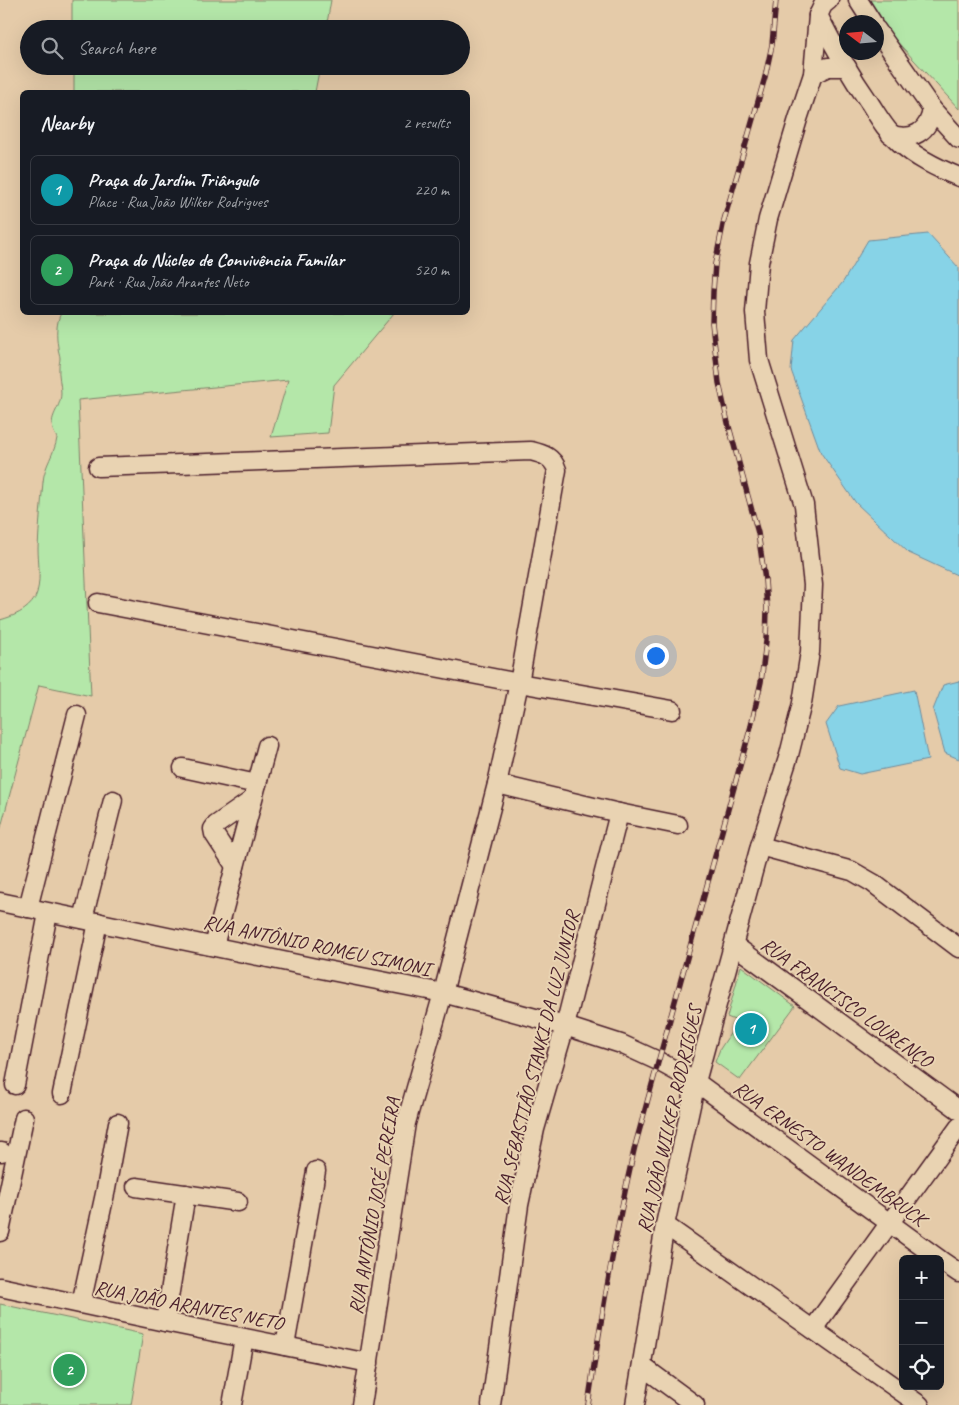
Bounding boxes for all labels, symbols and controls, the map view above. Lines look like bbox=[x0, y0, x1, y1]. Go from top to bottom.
north arrow bbox=[839, 15, 884, 60]
search box bbox=[20, 20, 470, 75]
icon: search bbox=[38, 34, 66, 62]
text: Search here bbox=[78, 36, 155, 60]
text: Nearby bbox=[40, 110, 93, 136]
text: 2 results bbox=[403, 113, 450, 133]
text: Praça do Jardim Triângulo bbox=[88, 168, 258, 192]
text: 1 bbox=[53, 180, 61, 200]
text: 220 m bbox=[415, 180, 449, 200]
text: Place · Rua João Wilker Rodrigues bbox=[88, 192, 267, 212]
text: Praça do Núcleo de Convivência Familar bbox=[88, 248, 344, 272]
text: 2 bbox=[53, 260, 61, 280]
text: 520 m bbox=[415, 260, 449, 280]
text: Park · Rua João Arantes Neto bbox=[88, 272, 248, 292]
your location bbox=[643, 643, 669, 669]
street label: RUA SEBASTIÃO STANKI DA LUZ JUNIOR bbox=[488, 907, 586, 1208]
street label: RUA ANTÔNIO ROMEU SIMONI bbox=[201, 909, 436, 983]
street label: RUA FRANCISCO LOURENÇO bbox=[756, 932, 939, 1074]
street label: RUA JOÃO WILKER RODRIGUES bbox=[631, 1000, 709, 1235]
pin: 1 bbox=[735, 1010, 767, 1048]
street label: RUA ERNESTO WANDEMBRUCK bbox=[729, 1075, 934, 1234]
street label: RUA ANTÔNIO JOSÉ PEREIRA bbox=[343, 1095, 406, 1316]
map controls bbox=[899, 1255, 944, 1390]
button: + bbox=[899, 1255, 944, 1300]
street label: RUA JOÃO ARANTES NETO bbox=[92, 1275, 288, 1336]
button: − bbox=[899, 1300, 944, 1345]
button: locate bbox=[899, 1345, 944, 1390]
pin: 2 bbox=[53, 1351, 85, 1389]

